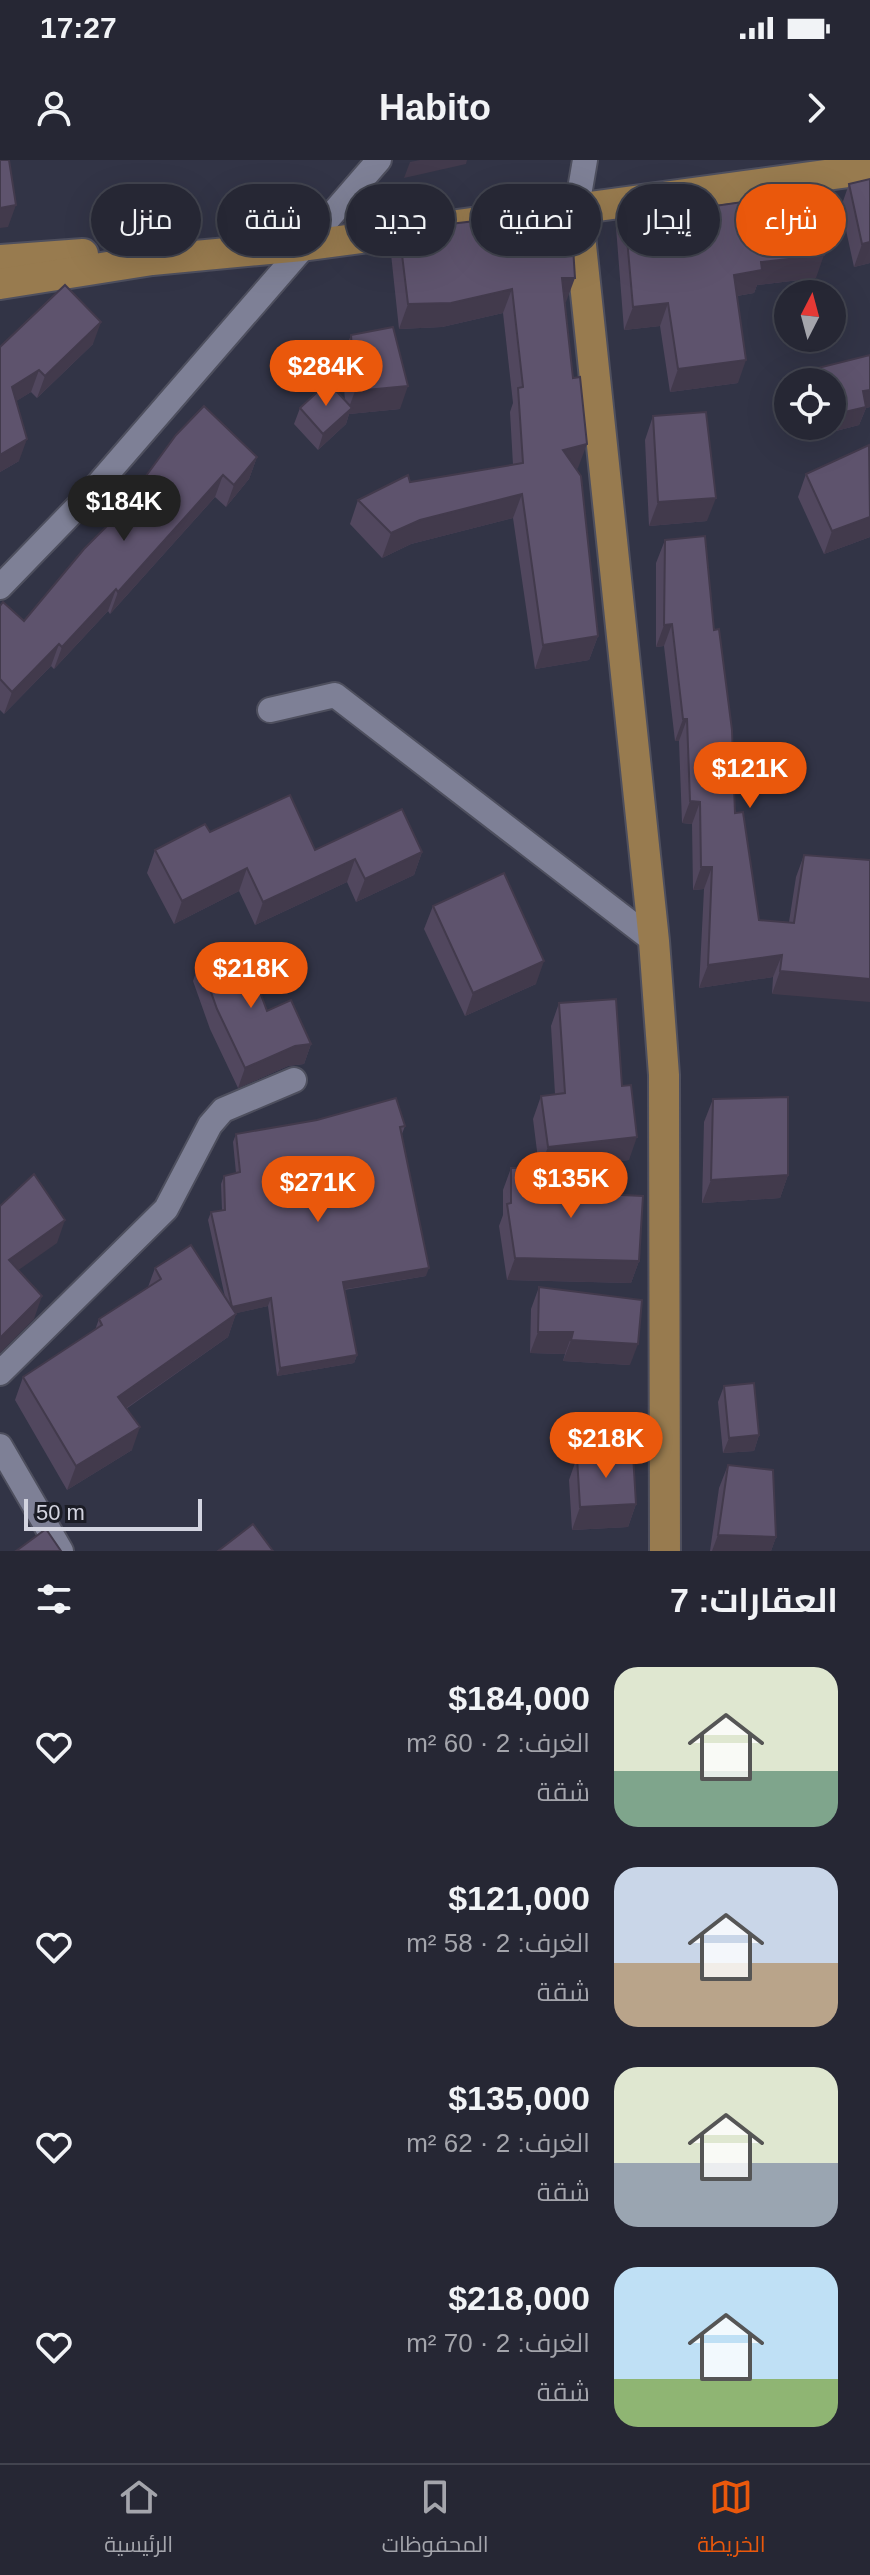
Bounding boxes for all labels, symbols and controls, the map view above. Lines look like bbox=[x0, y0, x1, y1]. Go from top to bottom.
text: 17:27 bbox=[40, 11, 117, 44]
icon: person bbox=[32, 86, 76, 130]
icon: forward bbox=[794, 86, 838, 130]
text: Habito bbox=[379, 87, 491, 128]
chip: منزل bbox=[91, 184, 201, 256]
chip: شقة bbox=[217, 184, 330, 256]
chip: جديد bbox=[346, 184, 455, 256]
chip: تصفية bbox=[471, 184, 601, 256]
chip: إيجار bbox=[617, 184, 720, 256]
chip: شراء bbox=[736, 184, 846, 256]
north arrow bbox=[774, 280, 846, 352]
map controls bbox=[774, 280, 846, 440]
pin: $284K bbox=[270, 340, 382, 408]
text: $284K bbox=[288, 351, 364, 381]
button: locate bbox=[774, 368, 846, 440]
pin: $184K bbox=[68, 475, 180, 543]
text: $184K bbox=[86, 486, 162, 516]
pin: $121K bbox=[694, 742, 806, 810]
text: $121K bbox=[712, 753, 788, 783]
pin: $218K bbox=[195, 942, 307, 1010]
text: $218K bbox=[213, 953, 289, 983]
pin: $135K bbox=[515, 1152, 627, 1220]
pin: $271K bbox=[262, 1156, 374, 1224]
text: $135K bbox=[533, 1163, 609, 1193]
text: $271K bbox=[280, 1167, 356, 1197]
pin: $218K bbox=[550, 1412, 662, 1480]
text: $218K bbox=[568, 1423, 644, 1453]
scale bar bbox=[24, 1495, 202, 1531]
text: 50 m bbox=[36, 1500, 85, 1525]
icon: filters bbox=[32, 1577, 76, 1621]
text: العقارات: 7 bbox=[670, 1581, 838, 1619]
text: $184,000 bbox=[448, 1679, 590, 1717]
icon: home bbox=[678, 1699, 774, 1795]
icon: heart bbox=[32, 1725, 76, 1769]
text: الغرف: 2 · 60 m² bbox=[406, 1728, 590, 1758]
text: شقة bbox=[537, 1777, 590, 1807]
text: $121,000 bbox=[448, 1879, 590, 1917]
icon: home bbox=[678, 1899, 774, 1995]
icon: heart bbox=[32, 1925, 76, 1969]
text: الغرف: 2 · 58 m² bbox=[406, 1928, 590, 1958]
text: شقة bbox=[537, 1977, 590, 2007]
text: $135,000 bbox=[448, 2079, 590, 2117]
icon: home bbox=[678, 2099, 774, 2195]
icon: heart bbox=[32, 2125, 76, 2169]
text: الغرف: 2 · 62 m² bbox=[406, 2128, 590, 2158]
text: شقة bbox=[537, 2177, 590, 2207]
text: $218,000 bbox=[448, 2279, 590, 2317]
icon: home bbox=[678, 2299, 774, 2395]
icon: heart bbox=[32, 2325, 76, 2369]
text: الغرف: 2 · 70 m² bbox=[406, 2328, 590, 2358]
text: شقة bbox=[537, 2377, 590, 2407]
tab: الرئيسية bbox=[104, 2475, 173, 2565]
tab: المحفوظات bbox=[382, 2475, 489, 2565]
tab: الخريطة bbox=[697, 2475, 766, 2565]

